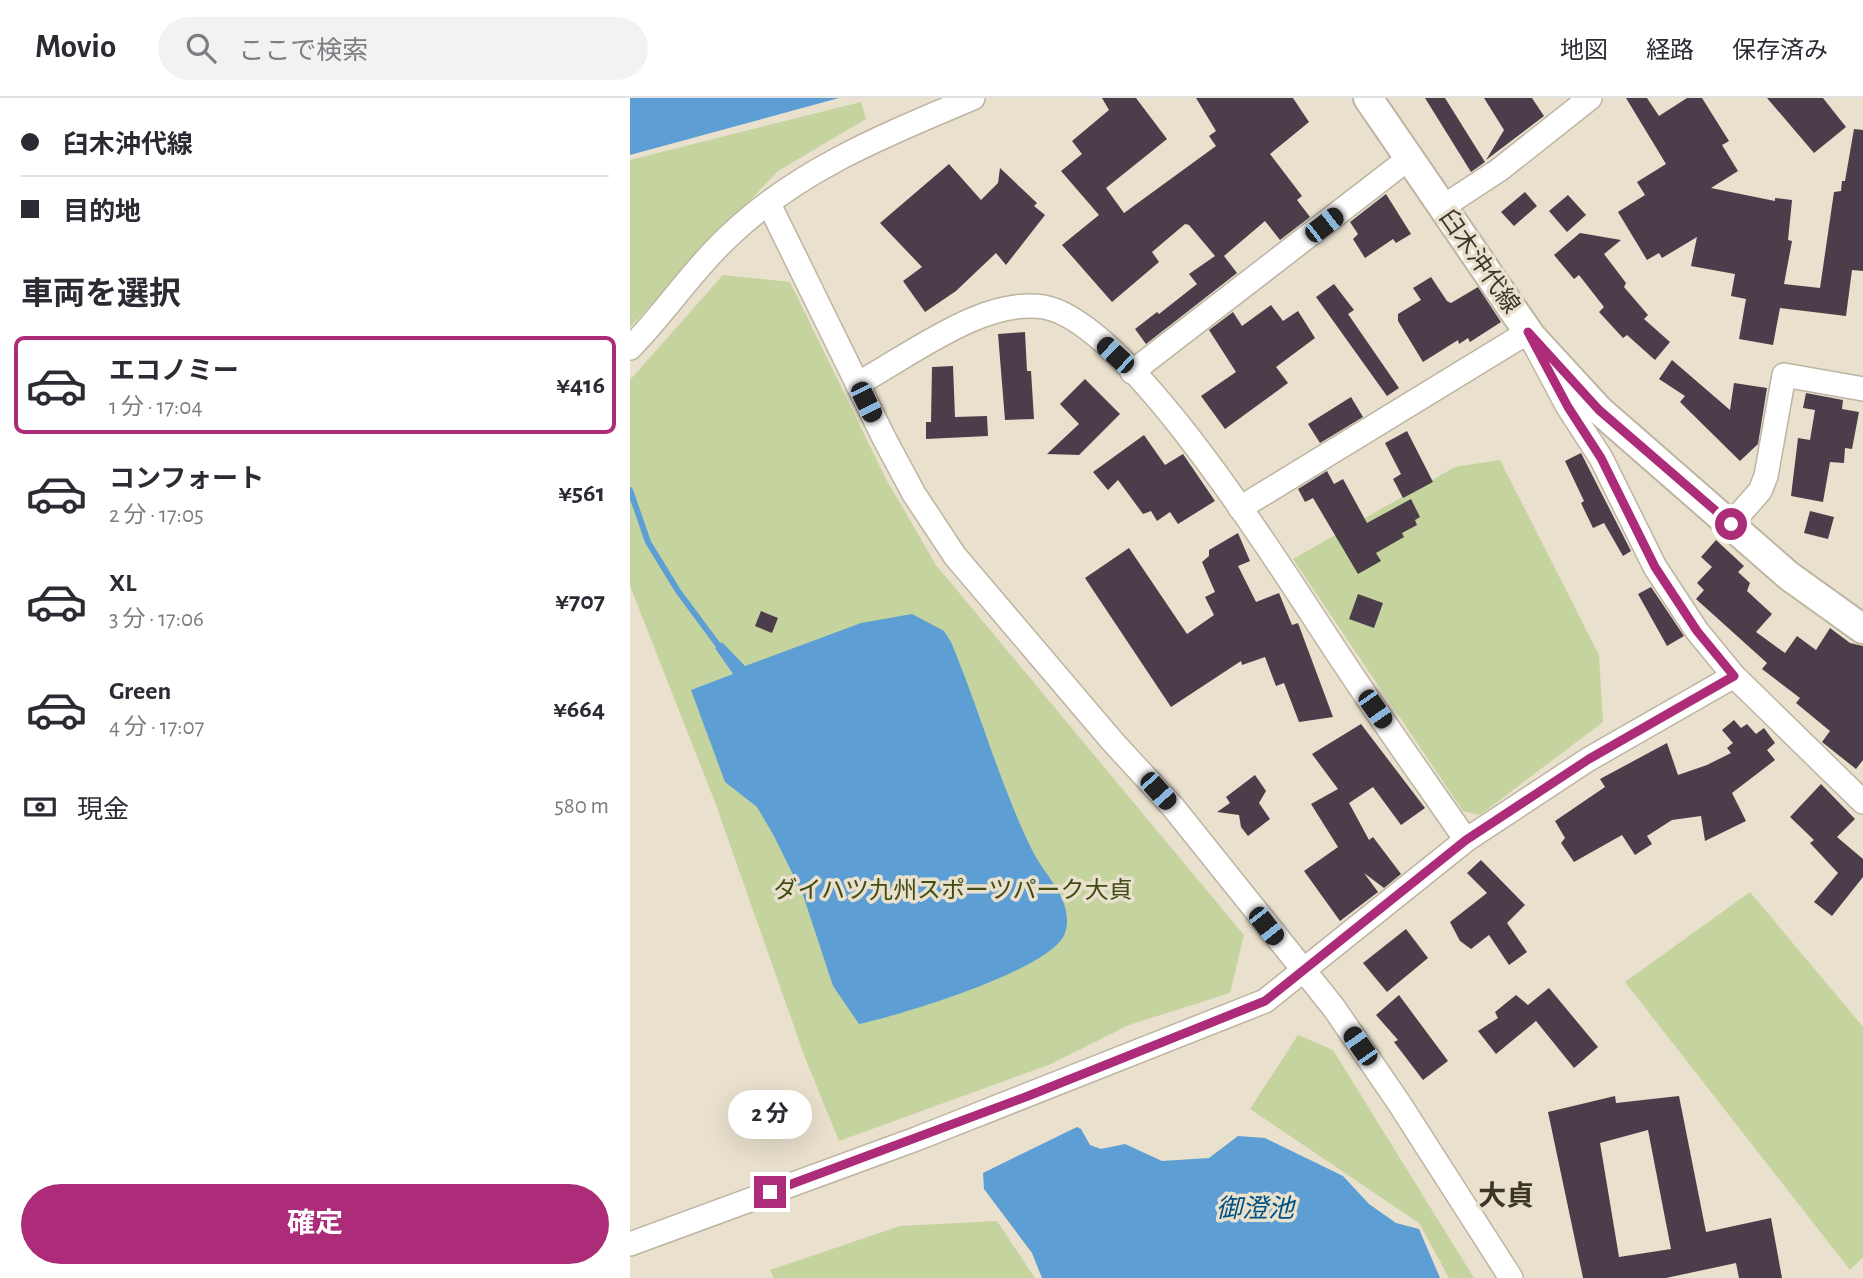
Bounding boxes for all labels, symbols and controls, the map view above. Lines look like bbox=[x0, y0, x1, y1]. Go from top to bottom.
search box bbox=[158, 17, 648, 80]
icon: search bbox=[182, 29, 220, 67]
text: Movio bbox=[35, 31, 116, 64]
text: ここで検索 bbox=[238, 38, 368, 64]
text: 地図 bbox=[1560, 39, 1608, 63]
text: 経路 bbox=[1646, 39, 1694, 63]
text: 保存済み bbox=[1732, 39, 1828, 63]
text: 臼木沖代線 bbox=[63, 132, 193, 158]
text: 目的地 bbox=[63, 199, 141, 225]
car bbox=[1301, 204, 1348, 246]
street label: 臼木沖代線 bbox=[1435, 205, 1525, 318]
text: 車両を選択 bbox=[21, 278, 181, 310]
car bbox=[1093, 333, 1138, 377]
icon: car bbox=[25, 354, 88, 417]
text: エコノミー bbox=[109, 358, 239, 384]
text: ¥416 bbox=[556, 372, 605, 398]
car bbox=[848, 379, 885, 425]
text: 1 分 · 17:04 bbox=[109, 396, 203, 419]
icon: car bbox=[25, 462, 88, 525]
text: コンフォート bbox=[109, 466, 264, 492]
text: ¥561 bbox=[558, 480, 605, 506]
text: 2 分 · 17:05 bbox=[109, 504, 204, 527]
route start bbox=[1715, 508, 1747, 540]
icon: car bbox=[25, 570, 88, 633]
text: XL bbox=[109, 570, 136, 596]
text: ¥707 bbox=[555, 588, 605, 614]
text: 3 分 · 17:06 bbox=[109, 608, 204, 631]
icon: car bbox=[25, 678, 88, 741]
text: Green bbox=[109, 678, 171, 704]
car bbox=[1355, 686, 1396, 732]
text: ¥664 bbox=[553, 696, 605, 722]
text: 4 分 · 17:07 bbox=[109, 716, 204, 739]
car bbox=[1137, 768, 1180, 814]
icon: cash bbox=[21, 788, 59, 826]
text: 580 m bbox=[554, 795, 609, 818]
text: 現金 bbox=[77, 797, 129, 823]
park label: ダイハツ九州スポーツパーク大貞 bbox=[773, 877, 1133, 903]
car bbox=[1245, 903, 1288, 949]
car bbox=[1340, 1023, 1381, 1069]
callout: 2 分 bbox=[728, 1090, 812, 1140]
text: 2 分 bbox=[751, 1103, 789, 1126]
route end bbox=[754, 1176, 786, 1208]
district label: 大貞 bbox=[1478, 1181, 1534, 1211]
button: 確定 bbox=[21, 1184, 609, 1264]
water label: 御澄池 bbox=[1216, 1195, 1297, 1222]

